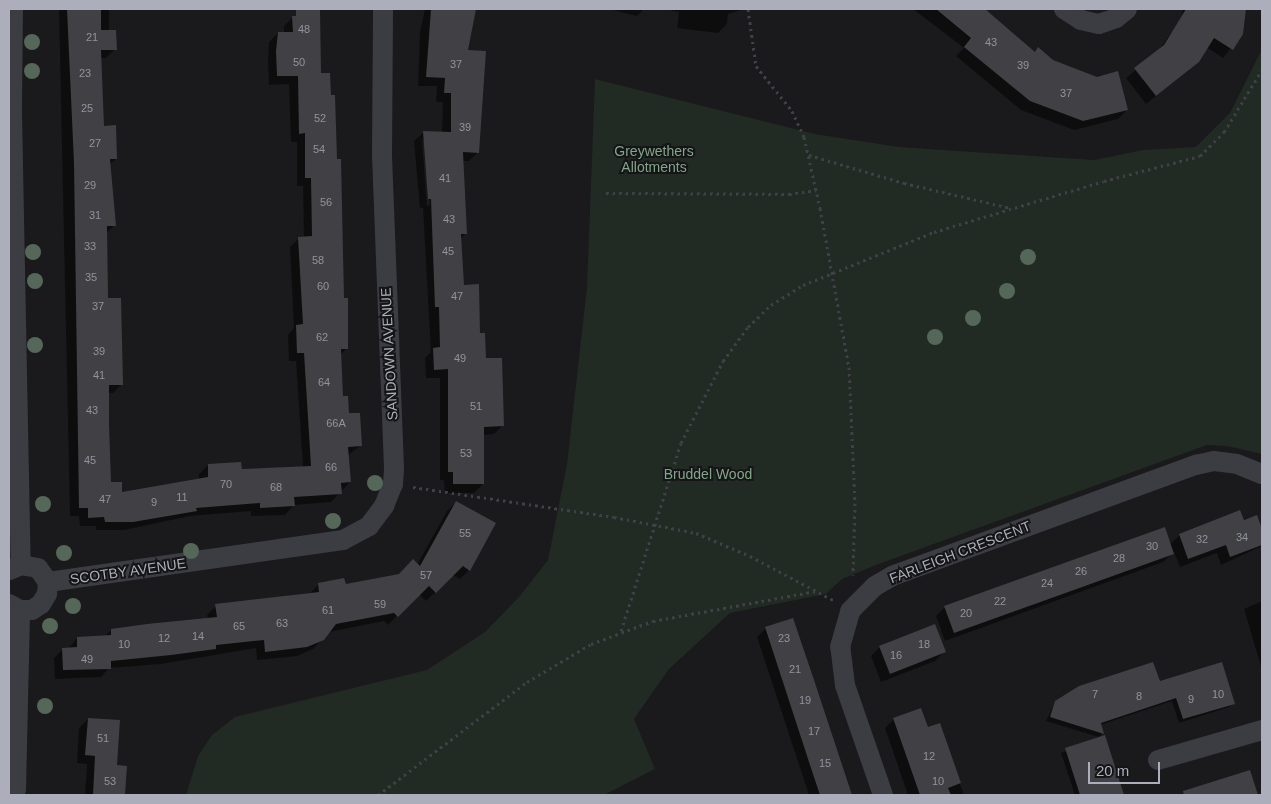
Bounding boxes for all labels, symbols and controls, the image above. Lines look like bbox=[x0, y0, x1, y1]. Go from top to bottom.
house number: 48 bbox=[298, 22, 310, 36]
house number: 21 bbox=[86, 30, 98, 44]
house number: 43 bbox=[985, 35, 997, 49]
house number: 50 bbox=[293, 55, 305, 69]
house number: 37 bbox=[450, 57, 462, 71]
house number: 39 bbox=[1017, 58, 1029, 72]
house number: 23 bbox=[79, 66, 91, 80]
house number: 37 bbox=[1060, 86, 1072, 100]
house number: 25 bbox=[81, 101, 93, 115]
house number: 52 bbox=[314, 111, 326, 125]
house number: 39 bbox=[459, 120, 471, 134]
house number: 27 bbox=[89, 136, 101, 150]
house number: 54 bbox=[313, 142, 325, 156]
park label: Greywethers Allotments bbox=[614, 143, 694, 176]
house number: 41 bbox=[439, 171, 451, 185]
house number: 29 bbox=[84, 178, 96, 192]
house number: 56 bbox=[320, 195, 332, 209]
house number: 31 bbox=[89, 208, 101, 222]
house number: 43 bbox=[443, 212, 455, 226]
house number: 33 bbox=[84, 239, 96, 253]
house number: 45 bbox=[442, 244, 454, 258]
house number: 58 bbox=[312, 253, 324, 267]
house number: 35 bbox=[85, 270, 97, 284]
house number: 60 bbox=[317, 279, 329, 293]
street label: SANDOWN AVENUE bbox=[377, 287, 401, 421]
house number: 47 bbox=[451, 289, 463, 303]
house number: 37 bbox=[92, 299, 104, 313]
house number: 62 bbox=[316, 330, 328, 344]
house number: 39 bbox=[93, 344, 105, 358]
house number: 49 bbox=[454, 351, 466, 365]
house number: 41 bbox=[93, 368, 105, 382]
house number: 64 bbox=[318, 375, 330, 389]
house number: 51 bbox=[470, 399, 482, 413]
house number: 43 bbox=[86, 403, 98, 417]
house number: 66A bbox=[326, 416, 346, 430]
house number: 53 bbox=[460, 446, 472, 460]
house number: 45 bbox=[84, 453, 96, 467]
house number: 66 bbox=[325, 460, 337, 474]
park label: Bruddel Wood bbox=[664, 466, 752, 482]
house number: 70 bbox=[220, 477, 232, 491]
house number: 68 bbox=[270, 480, 282, 494]
house number: 11 bbox=[176, 490, 188, 504]
house number: 47 bbox=[99, 492, 111, 506]
house number: 9 bbox=[151, 495, 157, 509]
street label: FARLEIGH CRESCENT bbox=[887, 517, 1033, 587]
house number: 55 bbox=[459, 526, 471, 540]
house number: 34 bbox=[1236, 530, 1248, 544]
house number: 32 bbox=[1196, 532, 1208, 546]
house number: 30 bbox=[1146, 539, 1158, 553]
house number: 28 bbox=[1113, 551, 1125, 565]
street label: SCOTBY AVENUE bbox=[68, 554, 188, 588]
house number: 26 bbox=[1075, 564, 1087, 578]
house number: 57 bbox=[420, 568, 432, 582]
house number: 24 bbox=[1041, 576, 1053, 590]
house number: 22 bbox=[994, 594, 1006, 608]
house number: 59 bbox=[374, 597, 386, 611]
house number: 61 bbox=[322, 603, 334, 617]
house number: 20 bbox=[960, 606, 972, 620]
house number: 63 bbox=[276, 616, 288, 630]
house number: 65 bbox=[233, 619, 245, 633]
house number: 14 bbox=[192, 629, 204, 643]
house number: 12 bbox=[158, 631, 170, 645]
house number: 23 bbox=[778, 631, 790, 645]
house number: 10 bbox=[118, 637, 130, 651]
house number: 18 bbox=[918, 637, 930, 651]
house number: 16 bbox=[890, 648, 902, 662]
house number: 49 bbox=[81, 652, 93, 666]
house number: 21 bbox=[789, 662, 801, 676]
house number: 7 bbox=[1092, 687, 1098, 701]
house number: 10 bbox=[1212, 687, 1224, 701]
house number: 8 bbox=[1136, 689, 1142, 703]
house number: 9 bbox=[1188, 692, 1194, 706]
house number: 19 bbox=[799, 693, 811, 707]
house number: 17 bbox=[808, 724, 820, 738]
house number: 51 bbox=[97, 731, 109, 745]
house number: 12 bbox=[923, 749, 935, 763]
scale bar bbox=[1091, 752, 1164, 784]
house number: 15 bbox=[819, 756, 831, 770]
text: 20 m bbox=[1096, 762, 1129, 779]
house number: 53 bbox=[104, 774, 116, 788]
house number: 10 bbox=[932, 774, 944, 788]

